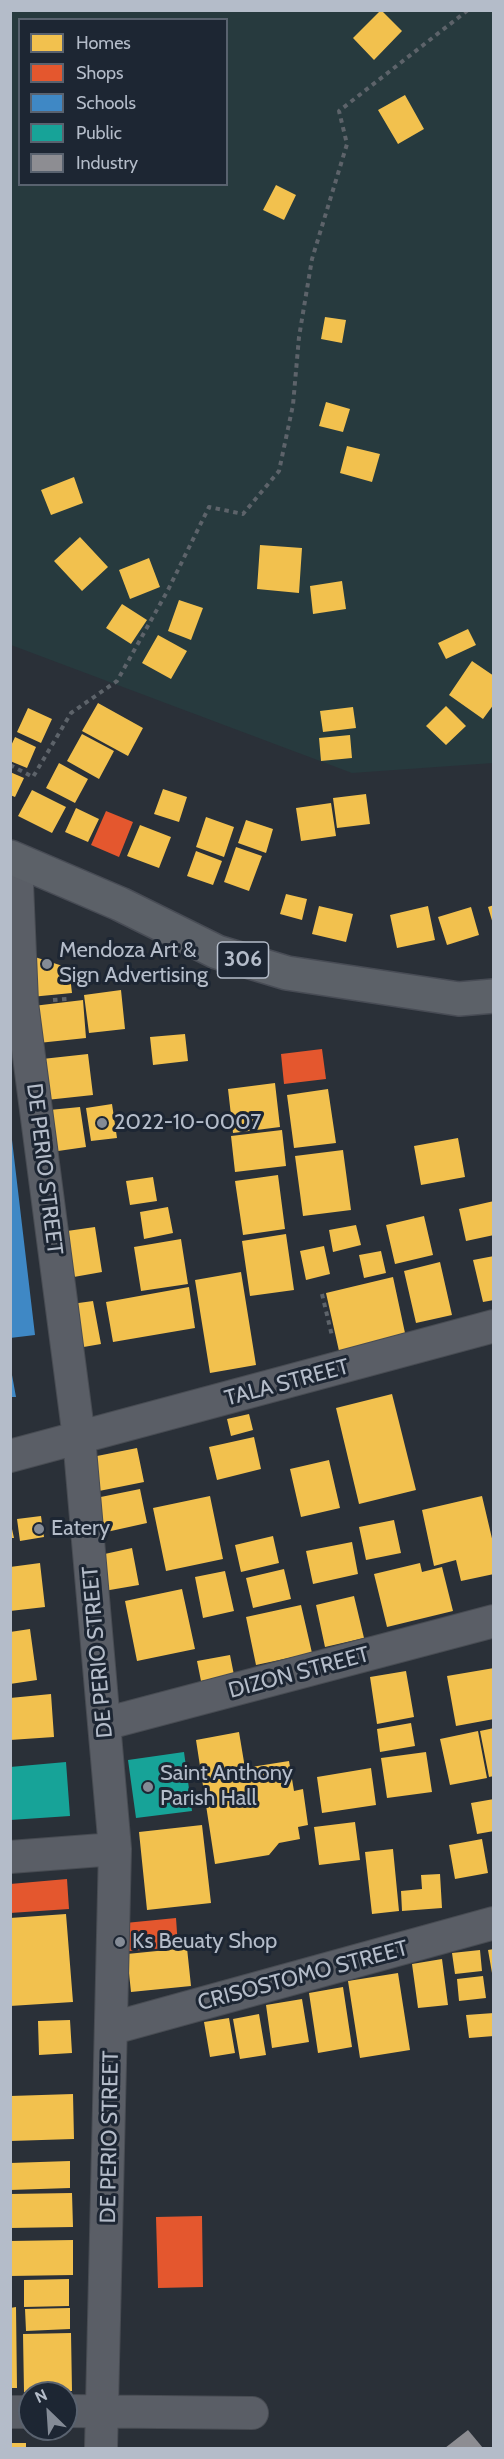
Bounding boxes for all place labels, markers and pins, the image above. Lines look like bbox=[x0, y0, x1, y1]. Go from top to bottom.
place label: Mendoza Art & Sign Advertising bbox=[59, 938, 208, 990]
marker: Mendoza Art & Sign Advertising bbox=[40, 957, 54, 971]
place label: 2022-10-0007 bbox=[114, 1110, 261, 1136]
marker: 2022-10-0007 bbox=[95, 1116, 109, 1130]
place label: Eatery bbox=[51, 1516, 110, 1542]
marker: Eatery bbox=[32, 1522, 46, 1536]
place label: Saint Anthony Parish Hall bbox=[160, 1761, 293, 1813]
marker: Saint Anthony Parish Hall bbox=[141, 1780, 155, 1794]
place label: Ks Beuaty Shop bbox=[132, 1929, 277, 1955]
marker: Ks Beuaty Shop bbox=[113, 1935, 127, 1949]

